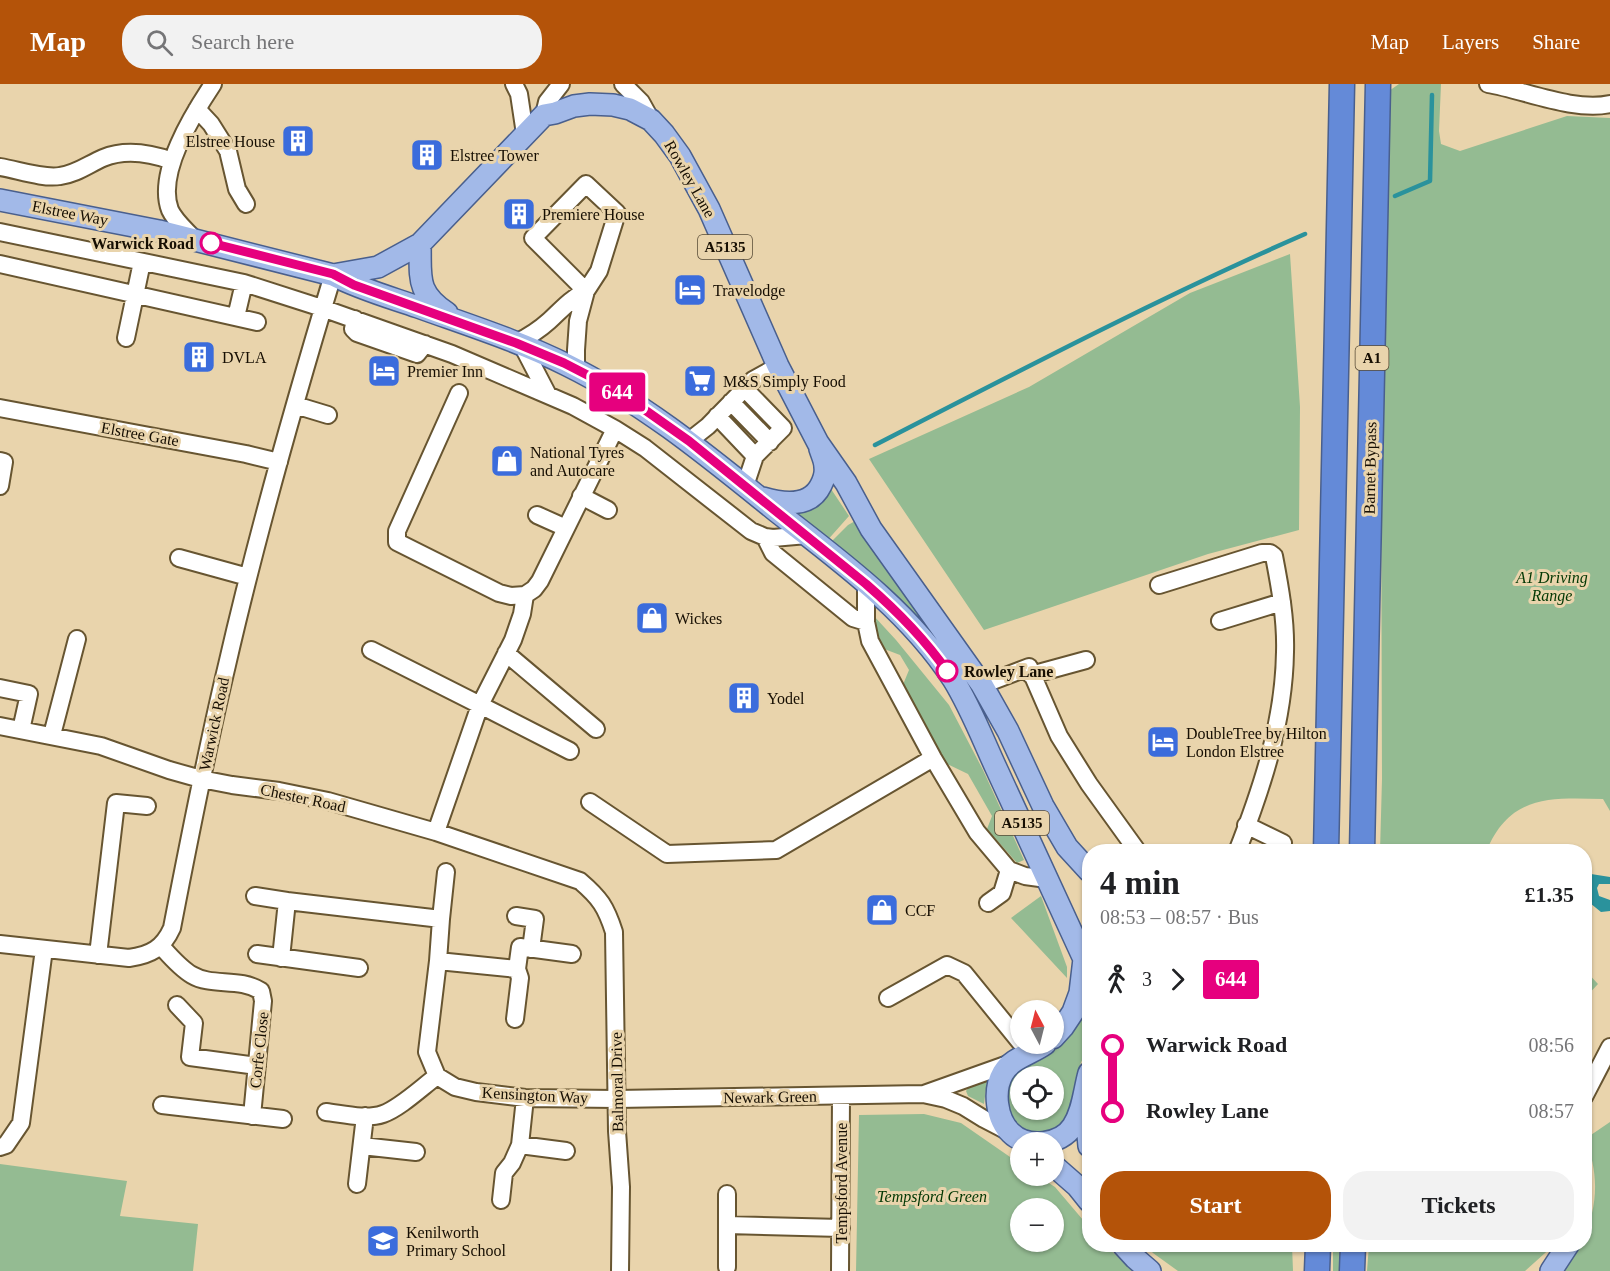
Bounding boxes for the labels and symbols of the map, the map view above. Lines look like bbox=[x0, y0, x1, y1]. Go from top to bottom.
building icon: Elstree House bbox=[280, 123, 316, 159]
place label: Elstree House bbox=[186, 133, 275, 150]
building icon: Elstree Tower bbox=[409, 137, 445, 173]
street label: Rowley Lane bbox=[660, 138, 719, 221]
place label: Elstree Tower bbox=[450, 147, 539, 164]
building icon: Premiere House bbox=[501, 196, 537, 232]
street label: Elstree Way bbox=[30, 197, 109, 230]
place label: Premiere House bbox=[542, 206, 645, 223]
marker: Warwick Road bbox=[200, 232, 222, 254]
place label: Warwick Road bbox=[91, 235, 194, 252]
road number: A5135 bbox=[698, 235, 752, 259]
hotel icon: Travelodge bbox=[672, 272, 708, 308]
place label: Travelodge bbox=[713, 282, 785, 300]
building icon: DVLA bbox=[181, 339, 217, 375]
road number: A1 bbox=[1356, 346, 1388, 370]
place label: DVLA bbox=[222, 349, 267, 366]
hotel icon: Premier Inn bbox=[366, 353, 402, 389]
place label: Premier Inn bbox=[407, 363, 483, 380]
supermarket icon: M&S Simply Food bbox=[682, 363, 718, 399]
line badge: 644 bbox=[582, 372, 652, 412]
place label: M&S Simply Food bbox=[723, 373, 846, 391]
street label: Elstree Gate bbox=[100, 419, 180, 449]
street label: Barnet Bypass bbox=[1361, 421, 1380, 515]
shop icon: National Tyres and Autocare bbox=[489, 443, 525, 479]
place label: National Tyres and Autocare bbox=[530, 444, 624, 479]
park label: A1 Driving Range bbox=[1515, 569, 1588, 605]
shop icon: Wickes bbox=[634, 600, 670, 636]
place label: Wickes bbox=[675, 610, 722, 627]
marker: Rowley Lane bbox=[936, 660, 958, 682]
place label: Rowley Lane bbox=[964, 663, 1053, 681]
street label: Warwick Road bbox=[196, 676, 232, 772]
building icon: Yodel bbox=[726, 680, 762, 716]
place label: Yodel bbox=[767, 690, 805, 707]
hotel icon: DoubleTree by Hilton London Elstree bbox=[1145, 724, 1181, 760]
place label: DoubleTree by Hilton London Elstree bbox=[1186, 725, 1327, 760]
street label: Chester Road bbox=[259, 781, 347, 815]
road number: A5135 bbox=[995, 811, 1049, 835]
shop icon: CCF bbox=[864, 892, 900, 928]
place label: CCF bbox=[905, 902, 935, 919]
north arrow bbox=[1010, 1000, 1064, 1054]
street label: Corfe Close bbox=[247, 1011, 271, 1089]
street label: Balmoral Drive bbox=[608, 1032, 626, 1132]
street label: Kensington Way bbox=[481, 1084, 589, 1107]
street label: Newark Green bbox=[723, 1088, 817, 1106]
street label: Tempsford Avenue bbox=[833, 1123, 851, 1243]
park label: Tempsford Green bbox=[877, 1188, 987, 1206]
school or university icon: Kenilworth Primary School bbox=[365, 1223, 401, 1259]
place label: Kenilworth Primary School bbox=[406, 1224, 507, 1260]

